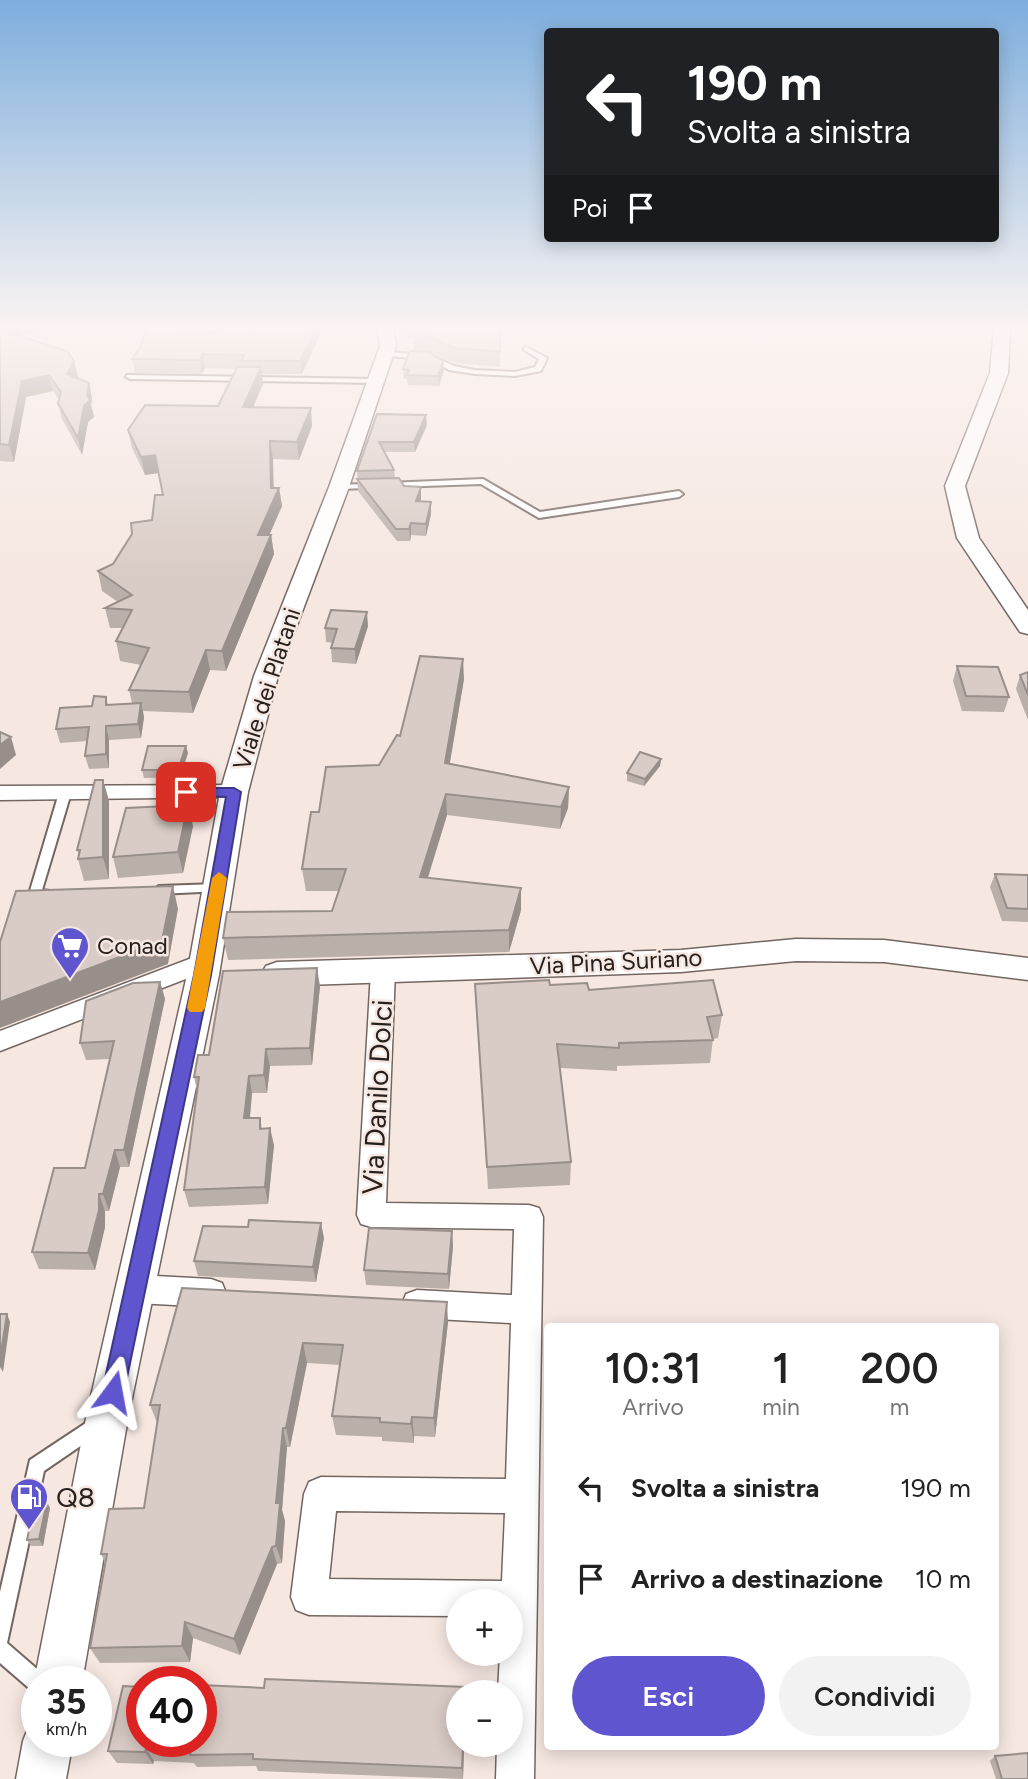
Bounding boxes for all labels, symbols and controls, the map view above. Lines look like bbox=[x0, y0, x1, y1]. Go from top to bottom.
text: 190 m bbox=[687, 53, 822, 112]
icon: left bbox=[572, 56, 663, 147]
text: Svolta a sinistra bbox=[687, 113, 911, 151]
icon: arrive bbox=[622, 189, 660, 227]
text: Poi bbox=[572, 192, 608, 224]
street label: Viale dei Platani bbox=[227, 604, 306, 774]
pin bbox=[156, 762, 216, 822]
icon: arrive bbox=[167, 773, 205, 811]
supermarket icon: Conad bbox=[49, 925, 91, 980]
place label: Conad bbox=[97, 931, 168, 960]
street label: Via Pina Suriano bbox=[529, 942, 703, 981]
street label: Via Danilo Dolci bbox=[355, 999, 399, 1195]
text: 10:31 bbox=[604, 1343, 702, 1394]
text: 1 bbox=[772, 1343, 790, 1394]
text: 200 bbox=[860, 1343, 939, 1394]
position arrow bbox=[76, 1355, 150, 1429]
text: Arrivo bbox=[622, 1393, 684, 1421]
text: min bbox=[762, 1393, 800, 1421]
text: m bbox=[890, 1393, 909, 1421]
icon: left bbox=[572, 1469, 610, 1507]
text: Svolta a sinistra bbox=[631, 1472, 819, 1504]
text: 190 m bbox=[900, 1472, 971, 1504]
fuel station icon: Q8 bbox=[8, 1476, 50, 1531]
place label: Q8 bbox=[56, 1480, 95, 1514]
icon: arrive bbox=[572, 1560, 610, 1598]
text: Arrivo a destinazione bbox=[631, 1563, 883, 1595]
text: 10 m bbox=[915, 1563, 971, 1595]
map controls bbox=[446, 1589, 523, 1757]
button: + bbox=[446, 1589, 523, 1666]
button: Esci bbox=[572, 1656, 765, 1736]
button: Condividi bbox=[779, 1656, 971, 1736]
speed limit sign: 40 bbox=[126, 1666, 217, 1757]
button: − bbox=[446, 1680, 523, 1757]
text: 35 bbox=[47, 1681, 86, 1723]
text: km/h bbox=[46, 1718, 87, 1740]

